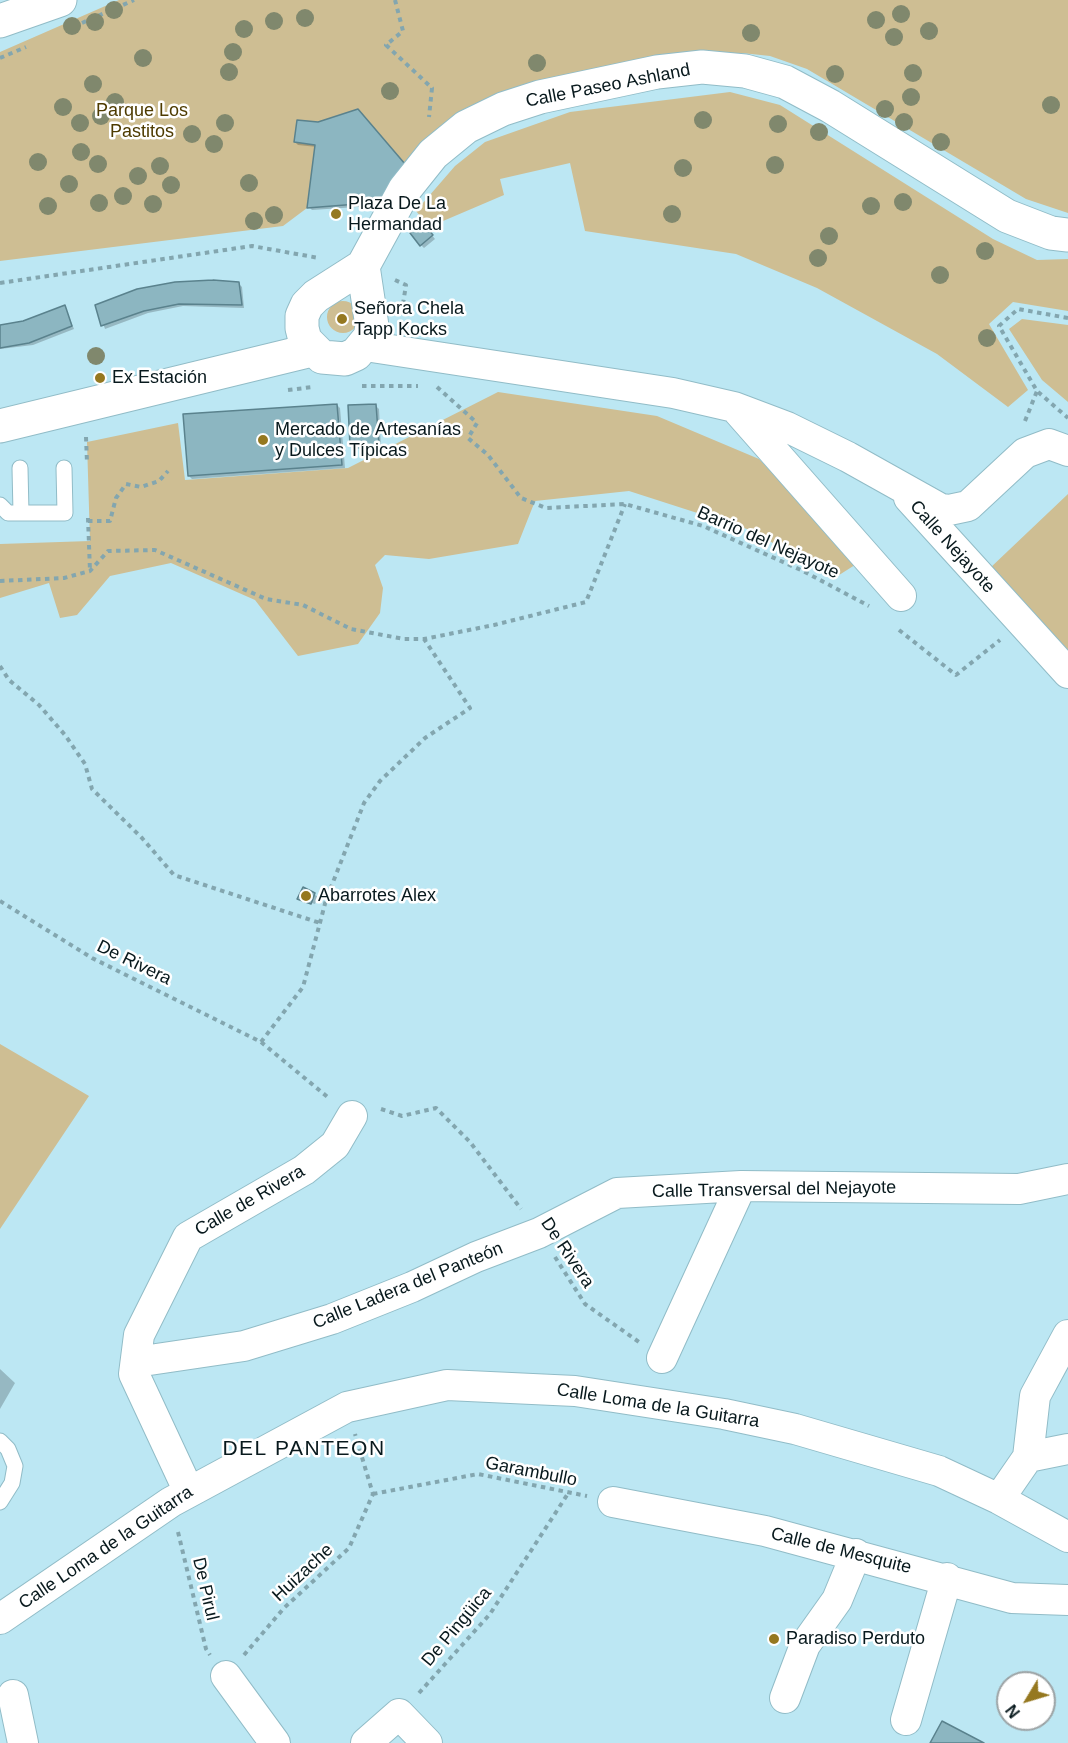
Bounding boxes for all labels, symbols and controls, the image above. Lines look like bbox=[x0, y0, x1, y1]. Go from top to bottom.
street label: Calle Paseo Ashland bbox=[524, 59, 692, 113]
park label: Parque Los Pastitos bbox=[96, 100, 188, 142]
place label: Plaza De La Hermandad bbox=[348, 193, 446, 236]
marker: Plaza De La Hermandad bbox=[329, 207, 343, 221]
place label: Señora Chela Tapp Kocks bbox=[354, 298, 464, 340]
marker: Señora Chela Tapp Kocks bbox=[335, 312, 349, 326]
place label: Ex Estación bbox=[112, 367, 207, 389]
marker: Ex Estación bbox=[93, 371, 107, 385]
place label: Mercado de Artesanías y Dulces Típicas bbox=[275, 419, 461, 462]
marker: Mercado de Artesanías y Dulces Típicas bbox=[256, 433, 270, 447]
street label: Calle Nejayote bbox=[905, 496, 999, 598]
street label: Barrio del Nejayote bbox=[694, 502, 842, 584]
place label: Abarrotes Alex bbox=[318, 885, 436, 907]
marker: Abarrotes Alex bbox=[299, 889, 313, 903]
street label: De Rivera bbox=[93, 936, 175, 990]
street label: Calle de Rivera bbox=[191, 1161, 309, 1241]
street label: Calle Transversal del Nejayote bbox=[652, 1177, 896, 1203]
street label: De Rivera bbox=[536, 1214, 598, 1292]
street label: Calle Ladera del Panteón bbox=[310, 1238, 506, 1334]
street label: Calle Loma de la Guitarra bbox=[555, 1379, 761, 1433]
district label: DEL PANTEON bbox=[222, 1436, 386, 1462]
street label: Garambullo bbox=[483, 1453, 579, 1491]
street label: Calle Loma de la Guitarra bbox=[15, 1482, 197, 1614]
street label: Calle de Mesquite bbox=[768, 1523, 914, 1579]
street label: Huizache bbox=[268, 1540, 338, 1606]
street label: De Pirul bbox=[187, 1555, 223, 1623]
street label: De Pingüica bbox=[418, 1583, 496, 1671]
place label: Paradiso Perduto bbox=[786, 1628, 925, 1650]
marker: Paradiso Perduto bbox=[767, 1632, 781, 1646]
north arrow bbox=[996, 1671, 1056, 1731]
text: N bbox=[1003, 1701, 1023, 1721]

